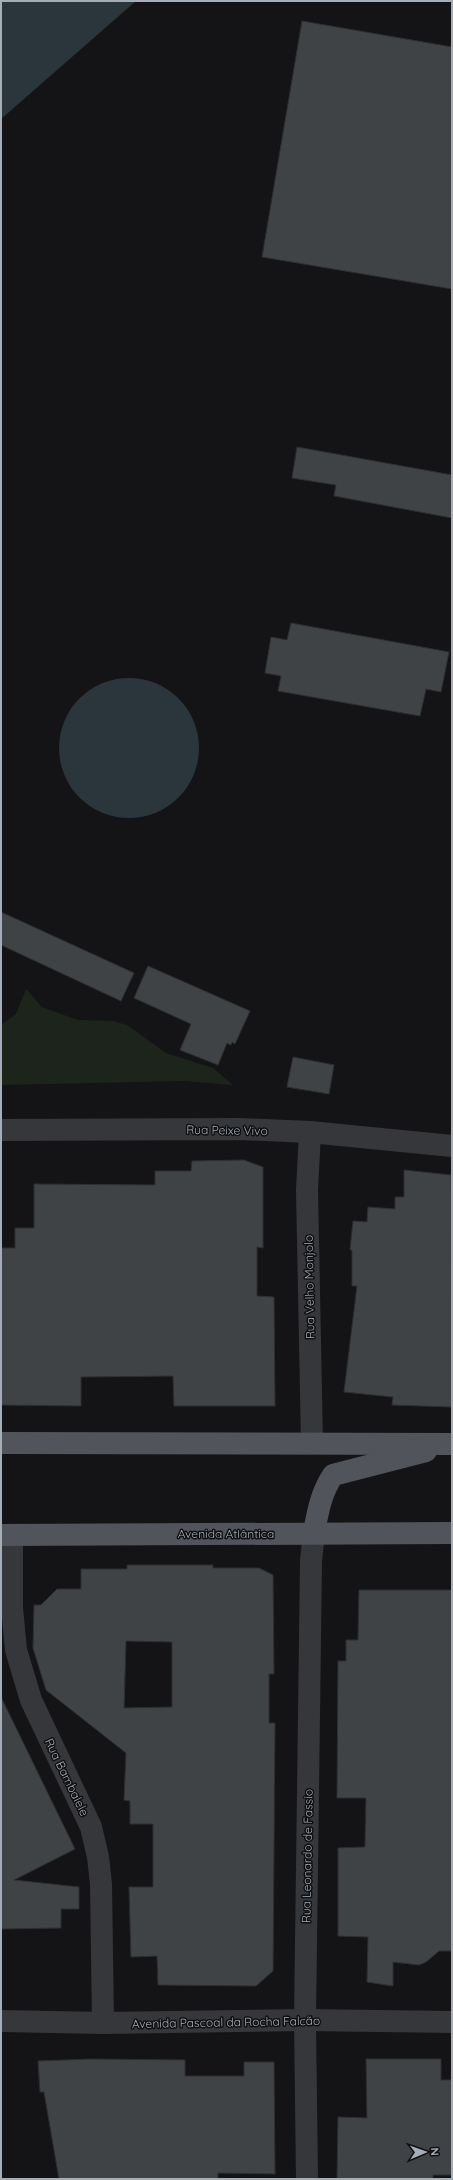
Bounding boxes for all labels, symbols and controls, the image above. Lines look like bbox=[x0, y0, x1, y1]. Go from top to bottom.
street label: Rua Peixe Vivo bbox=[186, 1122, 268, 1138]
street label: Rua Velho Monjolo bbox=[301, 1235, 317, 1339]
street label: Avenida Atlântica bbox=[178, 1526, 274, 1541]
street label: Rua Bambalele bbox=[42, 1736, 92, 1819]
street label: Rua Leonardo de Fassio bbox=[298, 1789, 316, 1923]
street label: Avenida Pascoal da Rocha Falcão bbox=[132, 2013, 320, 2031]
north arrow bbox=[405, 2132, 445, 2172]
text: N bbox=[428, 2147, 442, 2156]

